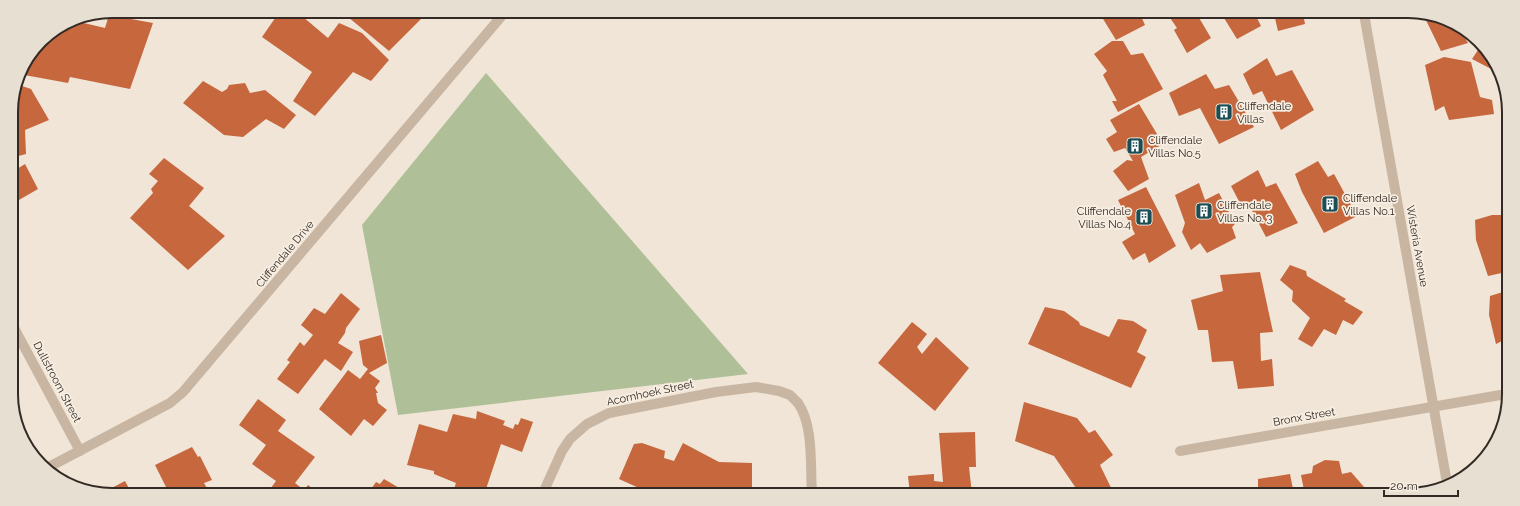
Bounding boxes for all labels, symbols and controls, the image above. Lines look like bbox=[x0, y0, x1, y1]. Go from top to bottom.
place label: Cliffendale Villas bbox=[1237, 100, 1292, 126]
building icon: Cliffendale Villas bbox=[1214, 102, 1234, 122]
place label: Cliffendale Villas No.5 bbox=[1148, 134, 1203, 160]
building icon: Cliffendale Villas No.5 bbox=[1125, 136, 1145, 156]
place label: Cliffendale Villas No.1 bbox=[1343, 192, 1398, 218]
building icon: Cliffendale Villas No.1 bbox=[1320, 194, 1340, 214]
place label: Cliffendale Villas No. 3 bbox=[1217, 199, 1273, 225]
building icon: Cliffendale Villas No. 3 bbox=[1194, 201, 1214, 221]
street label: Wisteria Avenue bbox=[1403, 204, 1431, 288]
place label: Cliffendale Villas No.4 bbox=[1077, 205, 1132, 231]
building icon: Cliffendale Villas No.4 bbox=[1134, 207, 1154, 227]
street label: Cliffendale Drive bbox=[253, 217, 317, 290]
street label: Dullstroom Street bbox=[30, 339, 84, 425]
street label: Acornhoek Street bbox=[605, 377, 695, 409]
street label: Bronx Street bbox=[1272, 405, 1336, 429]
scale bar bbox=[1384, 472, 1458, 498]
text: 20 m bbox=[1390, 479, 1418, 493]

